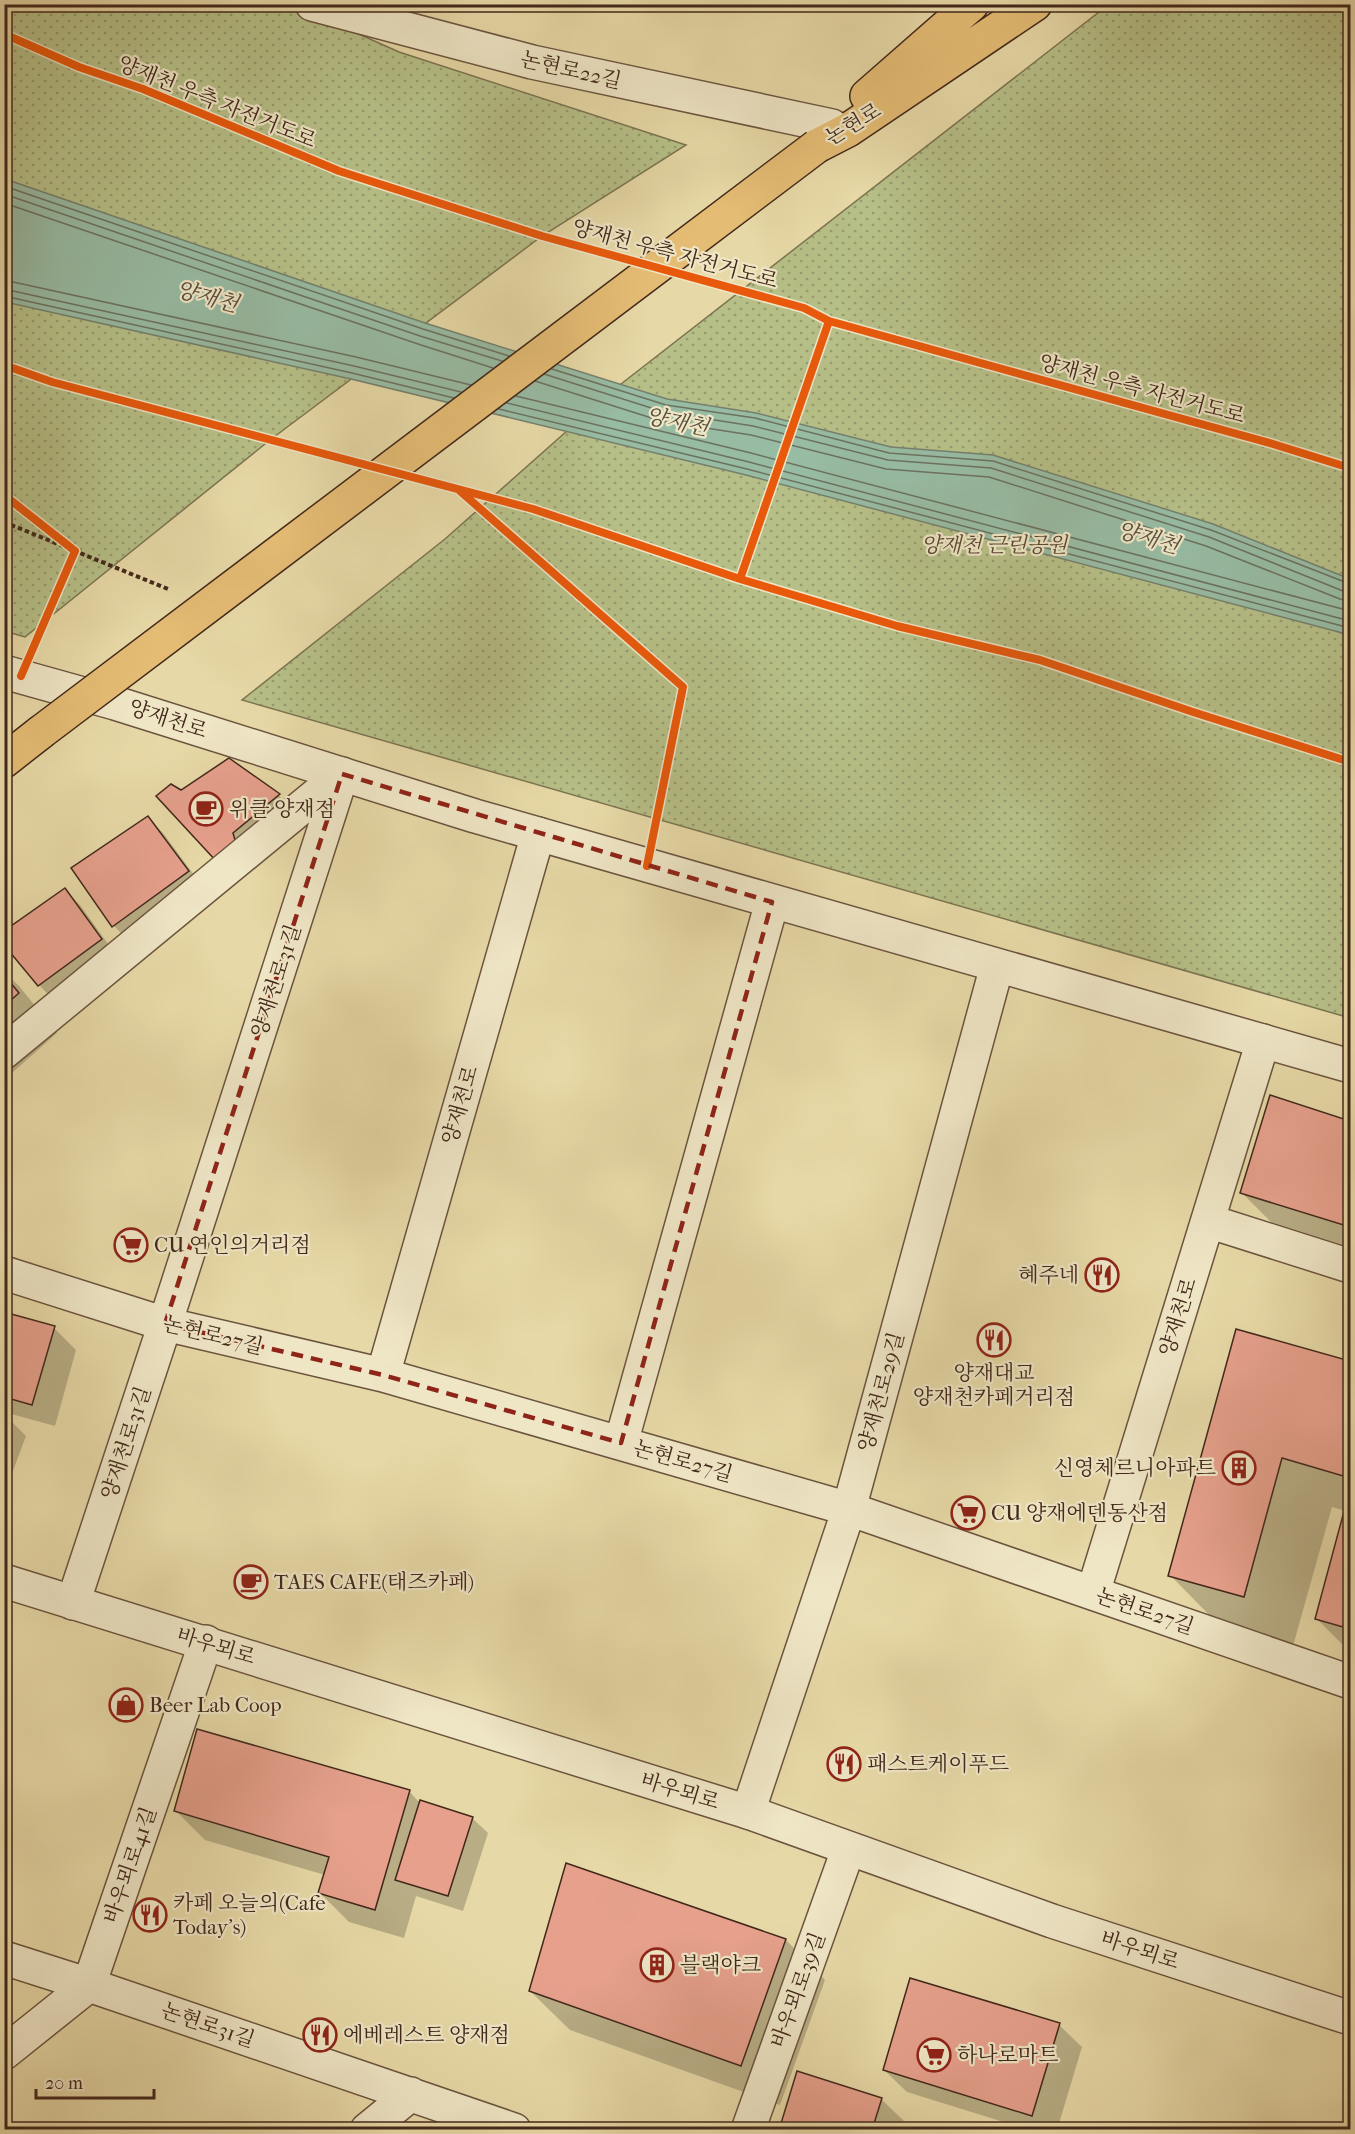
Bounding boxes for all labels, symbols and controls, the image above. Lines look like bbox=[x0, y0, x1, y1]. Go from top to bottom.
street label: 논현로22길 bbox=[518, 47, 624, 93]
street label: 양재천 우측 자전거도로 bbox=[114, 51, 320, 153]
street label: 논현로 bbox=[821, 98, 885, 150]
street label: 양재천 우측 자전거도로 bbox=[570, 215, 780, 293]
water label: 양재천 bbox=[173, 276, 243, 318]
street label: 양재천 우측 자전거도로 bbox=[1037, 350, 1247, 428]
water label: 양재천 bbox=[643, 403, 713, 442]
water label: 양재천 bbox=[1114, 517, 1184, 560]
park label: 양재천 근린공원 bbox=[921, 533, 1069, 557]
street label: 양재천로 bbox=[126, 695, 210, 743]
cafe icon: 위클 양재점 bbox=[188, 791, 224, 827]
place label: 위클 양재점 bbox=[229, 797, 335, 821]
street label: 양재천로31길 bbox=[246, 921, 306, 1041]
street label: 양재천로 bbox=[437, 1063, 483, 1147]
supermarket icon: CU 연인의거리점 bbox=[113, 1227, 149, 1263]
place label: CU 연인의거리점 bbox=[154, 1233, 311, 1257]
restaurant icon: 혜주네 bbox=[1084, 1257, 1120, 1293]
place label: 혜주네 bbox=[1018, 1263, 1079, 1287]
street label: 양재천로 bbox=[1155, 1275, 1201, 1359]
street label: 논현로27길 bbox=[161, 1311, 265, 1359]
restaurant icon: 양재대교 양재천카페거리점 bbox=[976, 1322, 1012, 1358]
street label: 양재천로29길 bbox=[853, 1329, 909, 1455]
place label: 양재대교 양재천카페거리점 bbox=[913, 1361, 1075, 1409]
street label: 양재천로31길 bbox=[96, 1383, 156, 1503]
street label: 논현로27길 bbox=[631, 1435, 735, 1487]
building icon: 신영체르니아파트 bbox=[1221, 1450, 1257, 1486]
place label: 신영체르니아파트 bbox=[1054, 1456, 1216, 1480]
supermarket icon: CU 양재에덴동산점 bbox=[950, 1495, 986, 1531]
place label: CU 양재에덴동산점 bbox=[991, 1501, 1168, 1525]
cafe icon: TAES CAFE(태즈카페) bbox=[233, 1564, 269, 1600]
place label: TAES CAFE(태즈카페) bbox=[274, 1570, 474, 1594]
street label: 논현로27길 bbox=[1093, 1583, 1197, 1639]
street label: 바우뫼로 bbox=[174, 1623, 258, 1669]
shop icon: Beer Lab Coop bbox=[108, 1687, 144, 1723]
place label: Beer Lab Coop bbox=[149, 1693, 282, 1717]
restaurant icon: 패스트케이푸드 bbox=[826, 1746, 862, 1782]
place label: 패스트케이푸드 bbox=[867, 1752, 1009, 1776]
street label: 바우뫼로 bbox=[638, 1768, 722, 1814]
street label: 바우뫼로41길 bbox=[99, 1804, 161, 1926]
place label: 카페 오늘의(Cafe Today's) bbox=[173, 1891, 326, 1939]
restaurant icon: 카페 오늘의(Cafe Today's) bbox=[132, 1897, 168, 1933]
street label: 바우뫼로 bbox=[1098, 1926, 1182, 1974]
street label: 바우뫼로39길 bbox=[766, 1929, 830, 2051]
building icon: 블랙야크 bbox=[639, 1947, 675, 1983]
place label: 블랙야크 bbox=[680, 1953, 761, 1977]
street label: 논현로31길 bbox=[158, 1998, 258, 2052]
restaurant icon: 에베레스트 양재점 bbox=[302, 2017, 338, 2053]
place label: 에베레스트 양재점 bbox=[343, 2023, 510, 2047]
supermarket icon: 하나로마트 bbox=[916, 2037, 952, 2073]
place label: 하나로마트 bbox=[957, 2043, 1058, 2067]
scale bar bbox=[36, 2062, 154, 2100]
text: 20 m bbox=[45, 2073, 83, 2094]

